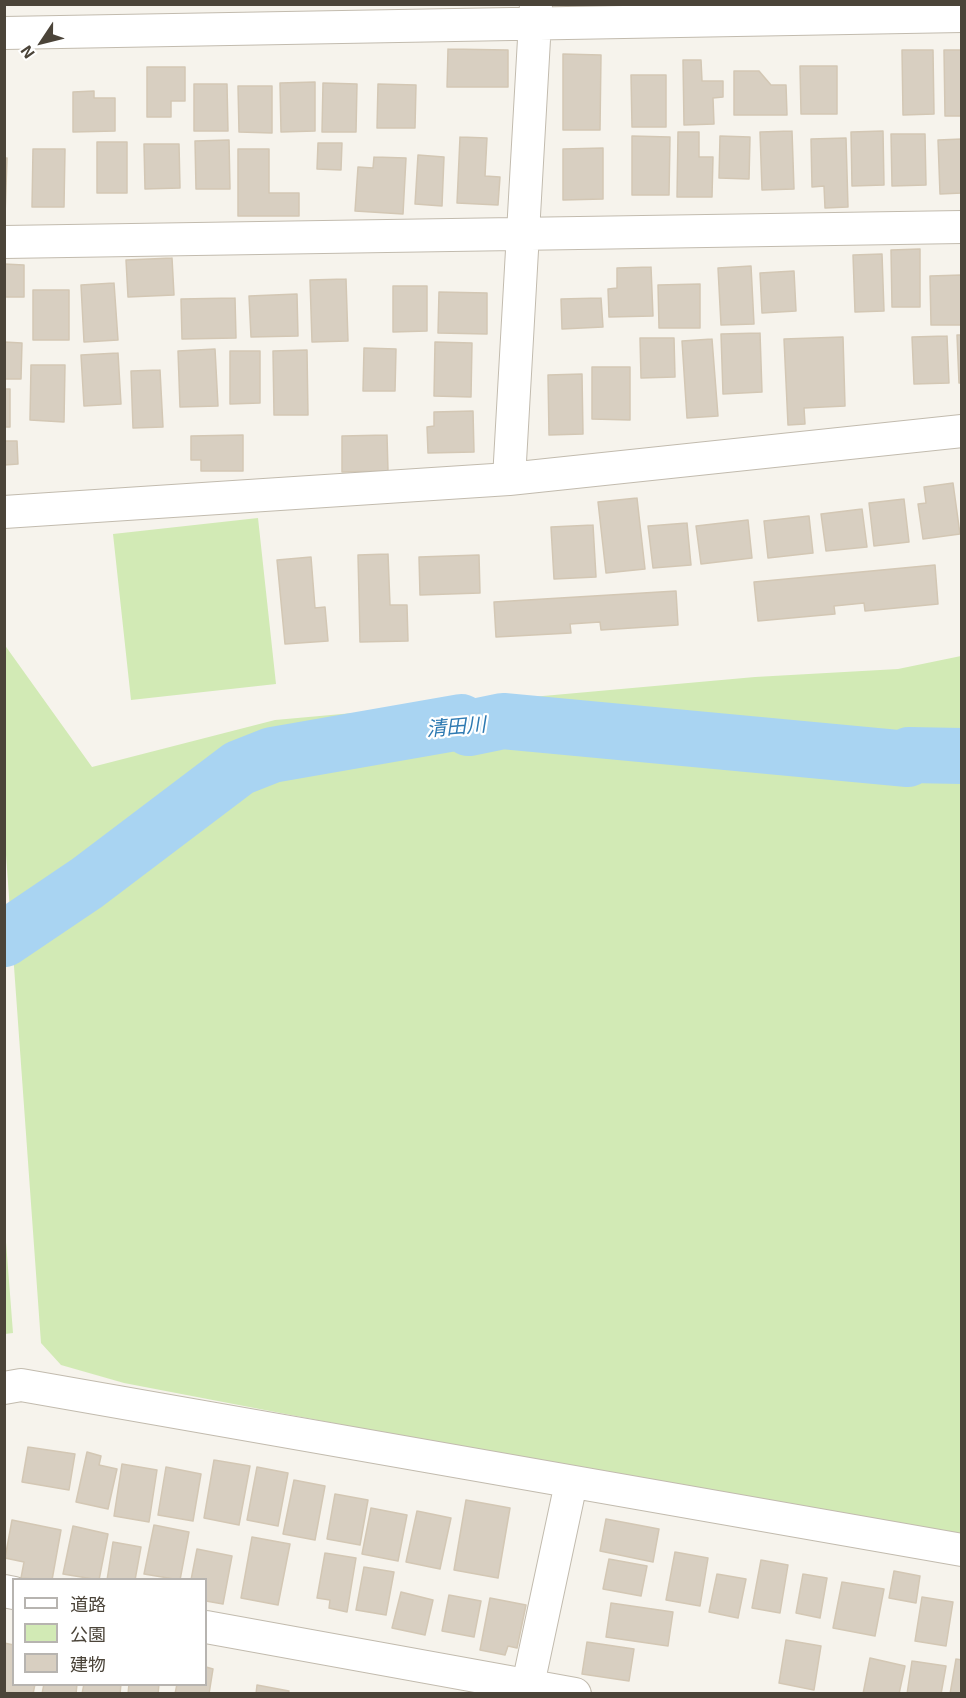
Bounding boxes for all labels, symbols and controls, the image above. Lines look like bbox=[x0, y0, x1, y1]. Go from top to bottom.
north arrow bbox=[12, 12, 72, 72]
text: N bbox=[16, 42, 38, 63]
water label: 清田川 bbox=[425, 712, 487, 742]
legend bbox=[12, 1578, 207, 1686]
text: 道路 bbox=[70, 1593, 106, 1615]
text: 公園 bbox=[70, 1623, 106, 1645]
text: 建物 bbox=[70, 1653, 106, 1675]

